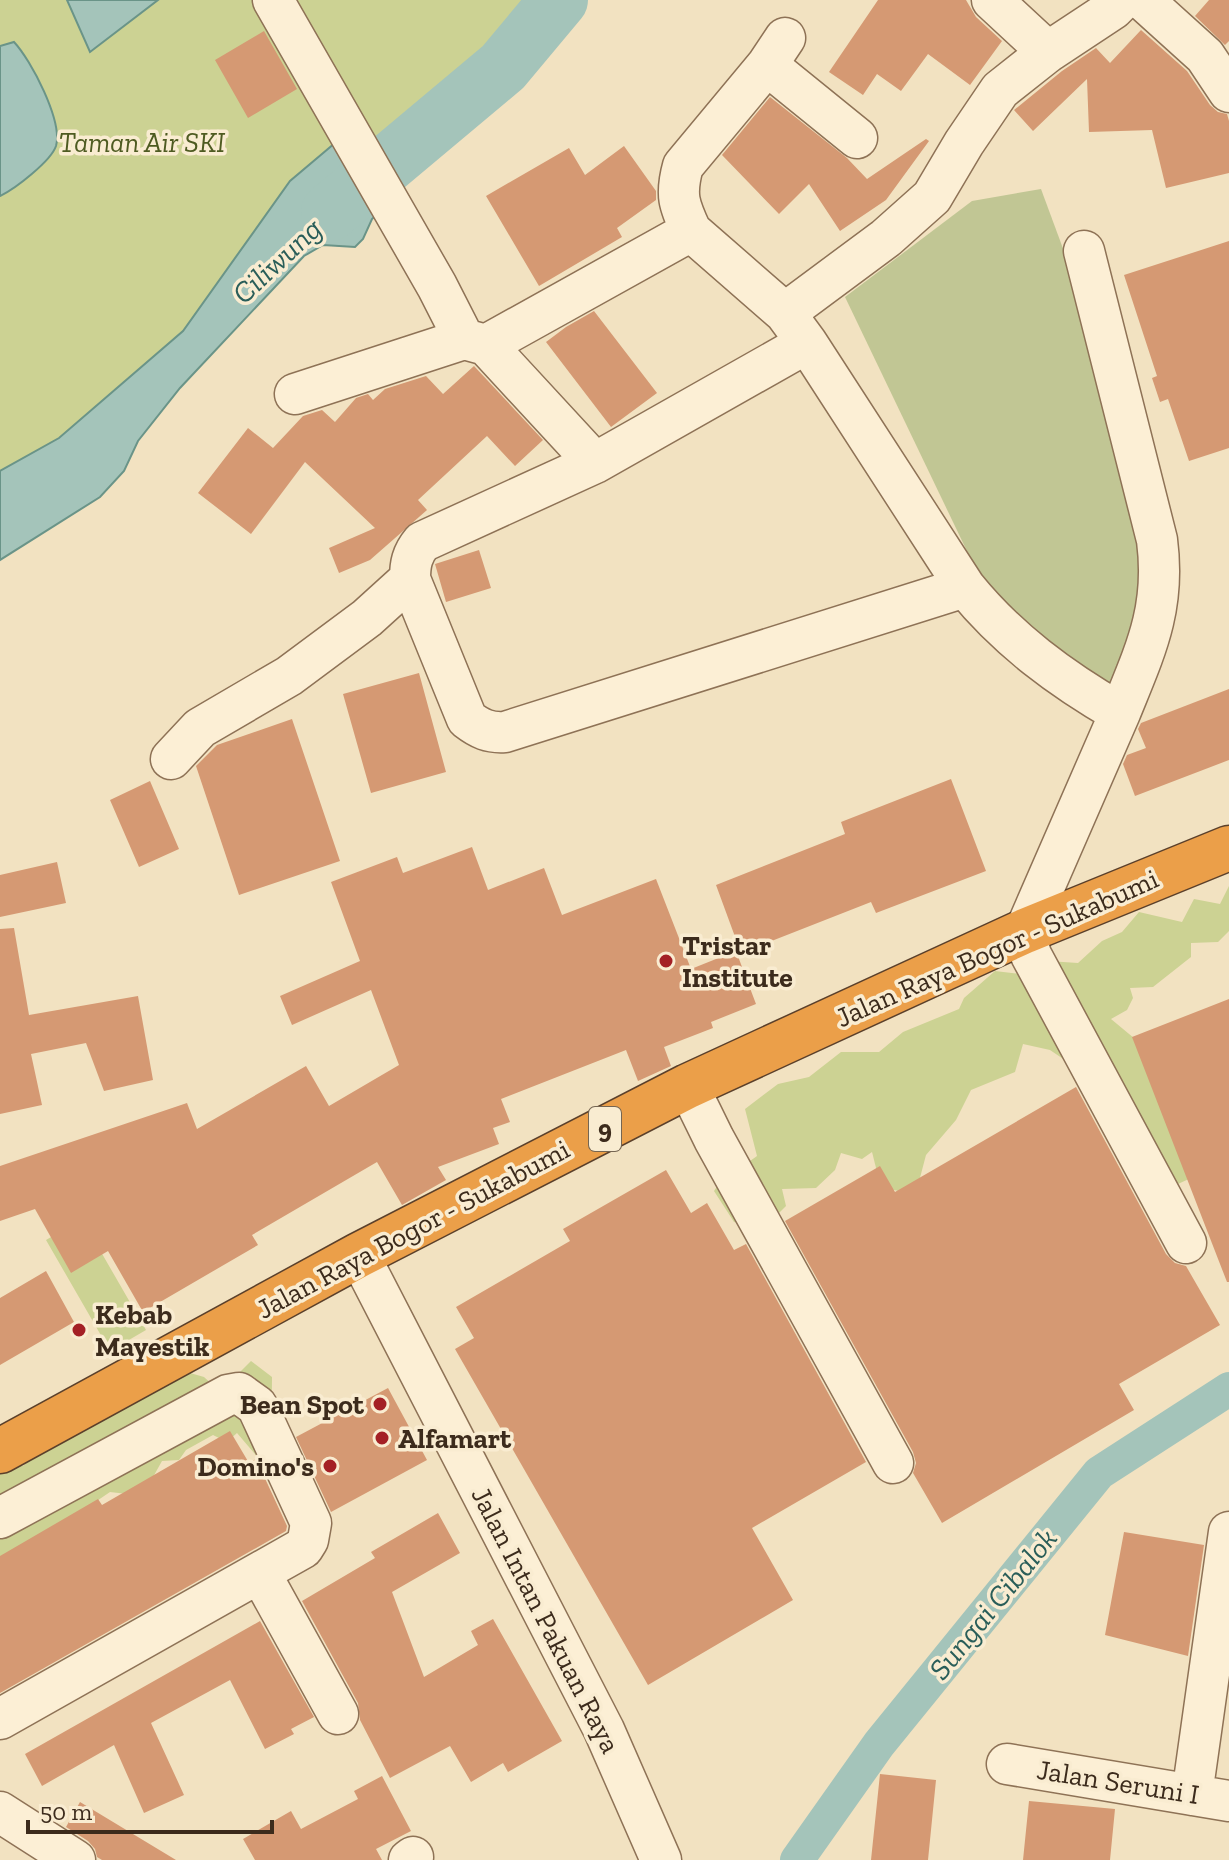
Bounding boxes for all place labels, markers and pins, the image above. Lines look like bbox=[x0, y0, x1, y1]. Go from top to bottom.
place label: Tristar Institute bbox=[682, 929, 793, 994]
marker: Tristar Institute bbox=[657, 952, 675, 970]
place label: Kebab Mayestik bbox=[95, 1298, 210, 1363]
marker: Kebab Mayestik bbox=[70, 1321, 88, 1339]
place label: Bean Spot bbox=[240, 1388, 365, 1421]
marker: Bean Spot bbox=[371, 1395, 389, 1413]
place label: Alfamart bbox=[398, 1422, 512, 1455]
marker: Alfamart bbox=[373, 1429, 391, 1447]
place label: Domino's bbox=[197, 1450, 314, 1483]
marker: Domino's bbox=[321, 1457, 339, 1475]

